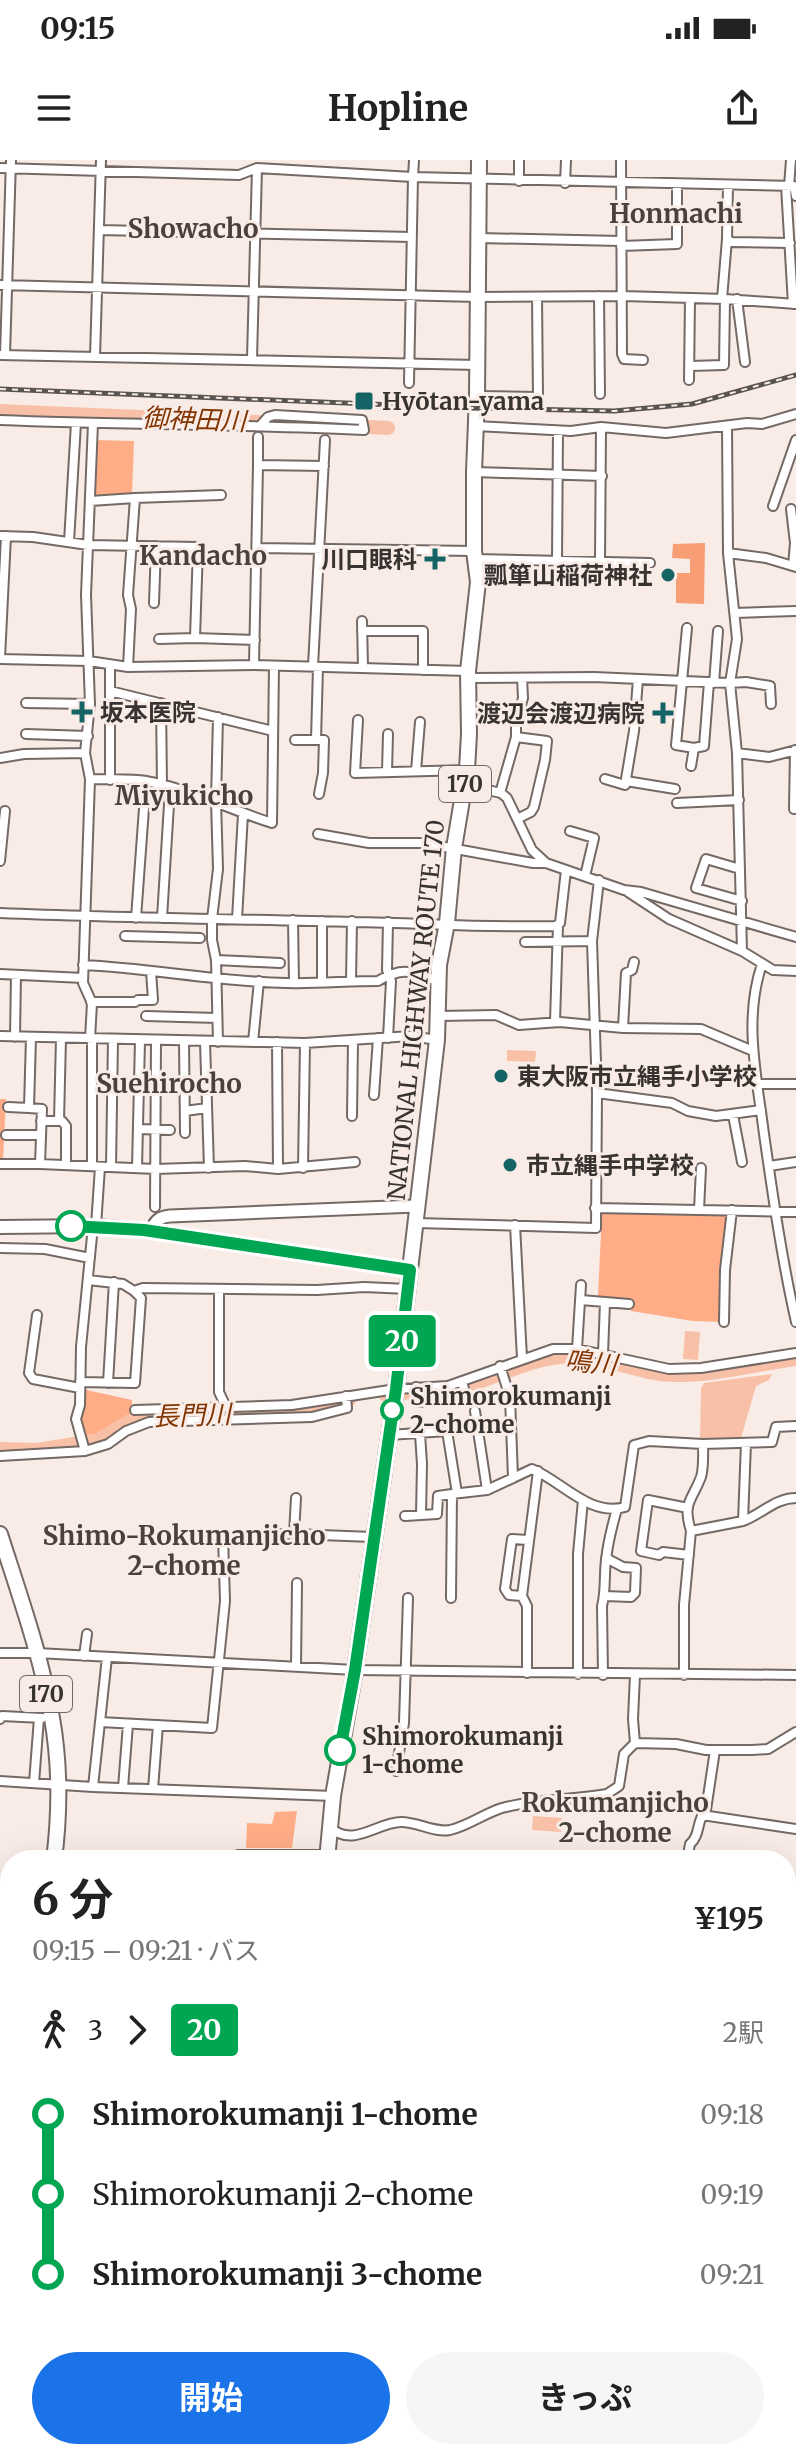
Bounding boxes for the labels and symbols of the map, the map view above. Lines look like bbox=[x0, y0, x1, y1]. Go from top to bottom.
district label: Honmachi bbox=[609, 197, 743, 230]
district label: Showacho bbox=[127, 212, 259, 245]
place label: Hyōtan-yama bbox=[382, 386, 544, 417]
marker: Hyōtan-yama bbox=[353, 390, 375, 412]
water label: 御神田川 bbox=[141, 401, 250, 437]
district label: Kandacho bbox=[139, 539, 267, 572]
place label: 川口眼科 bbox=[321, 544, 417, 575]
marker: 川口眼科 bbox=[424, 548, 446, 570]
place label: 瓢箪山稲荷神社 bbox=[484, 560, 652, 591]
marker: 瓢箪山稲荷神社 bbox=[659, 566, 677, 584]
place label: 坂本医院 bbox=[100, 697, 196, 728]
place label: 渡辺会渡辺病院 bbox=[477, 698, 645, 729]
marker: 坂本医院 bbox=[71, 701, 93, 723]
marker: 渡辺会渡辺病院 bbox=[652, 702, 674, 724]
road number: 170 bbox=[439, 766, 491, 802]
district label: Miyukicho bbox=[115, 779, 253, 812]
street label: NATIONAL HIGHWAY ROUTE 170 bbox=[381, 818, 451, 1202]
place label: 東大阪市立縄手小学校 bbox=[517, 1061, 757, 1092]
district label: Suehirocho bbox=[96, 1067, 242, 1100]
marker: 東大阪市立縄手小学校 bbox=[492, 1067, 510, 1085]
place label: 市立縄手中学校 bbox=[526, 1150, 694, 1181]
marker: 市立縄手中学校 bbox=[501, 1156, 519, 1174]
unlabelled marker bbox=[56, 1211, 86, 1241]
line badge: 20 bbox=[366, 1315, 438, 1367]
water label: 鳴川 bbox=[563, 1343, 622, 1381]
place label: Shimorokumanji 2-chome bbox=[410, 1381, 612, 1440]
water label: 長門川 bbox=[152, 1397, 235, 1433]
marker: Shimorokumanji 2-chome bbox=[381, 1399, 403, 1421]
district label: Shimo-Rokumanjicho 2-chome bbox=[43, 1519, 325, 1582]
road number: 170 bbox=[20, 1676, 72, 1712]
place label: Shimorokumanji 1-chome bbox=[362, 1721, 564, 1780]
marker: Shimorokumanji 1-chome bbox=[325, 1735, 355, 1765]
district label: Rokumanjicho 2-chome bbox=[521, 1786, 709, 1849]

